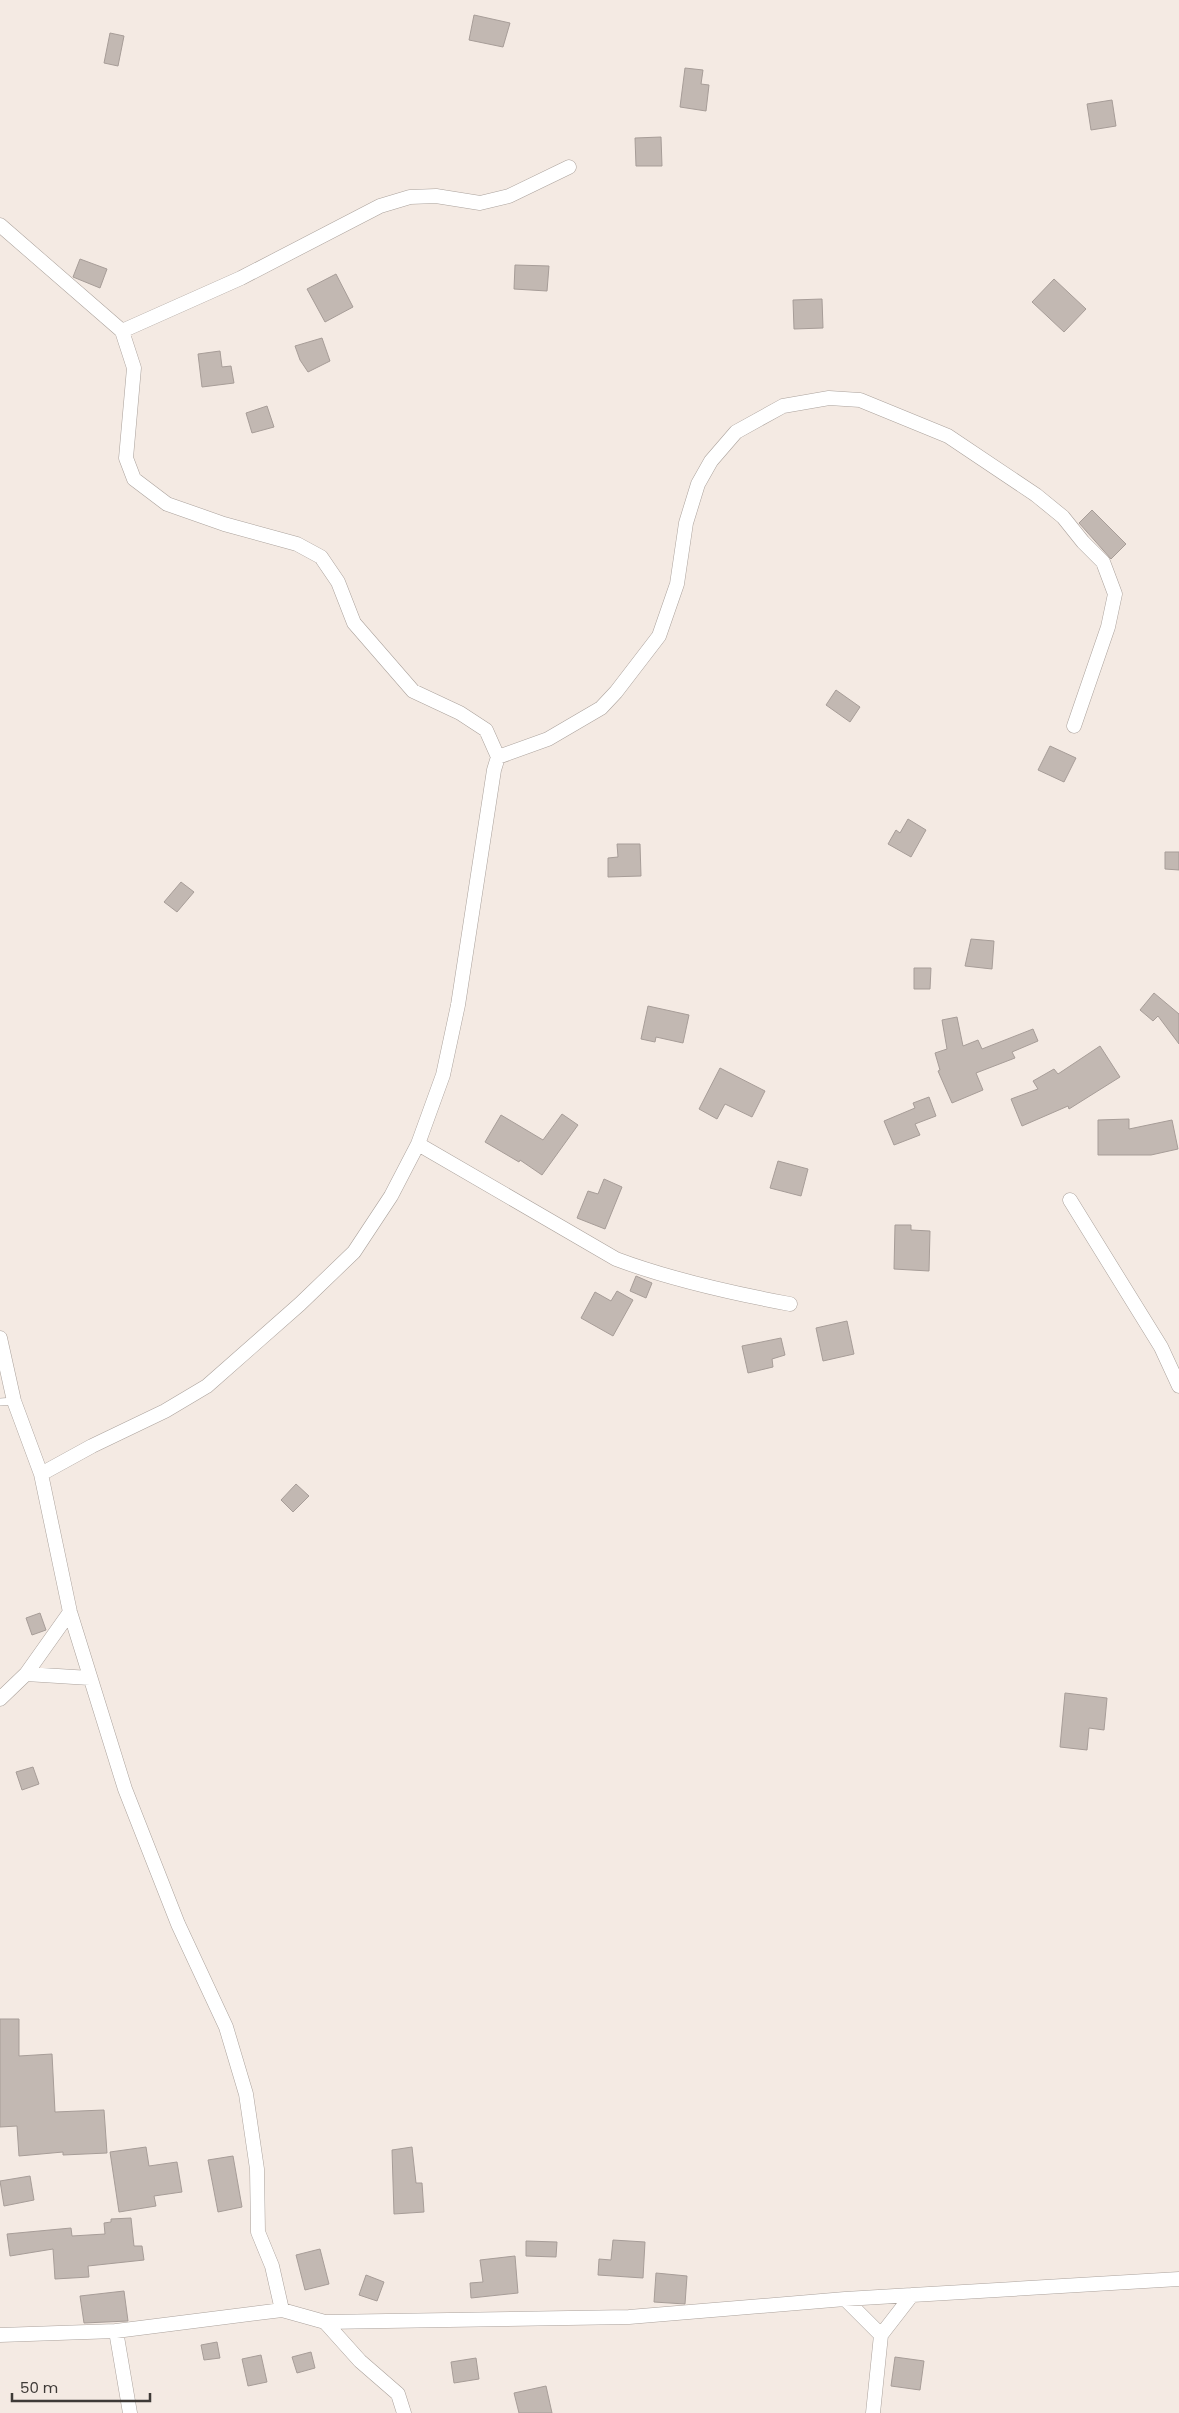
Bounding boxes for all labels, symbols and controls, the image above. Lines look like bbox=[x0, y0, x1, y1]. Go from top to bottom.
scale bar bbox=[12, 2370, 150, 2402]
text: 50 m bbox=[20, 2377, 58, 2398]

